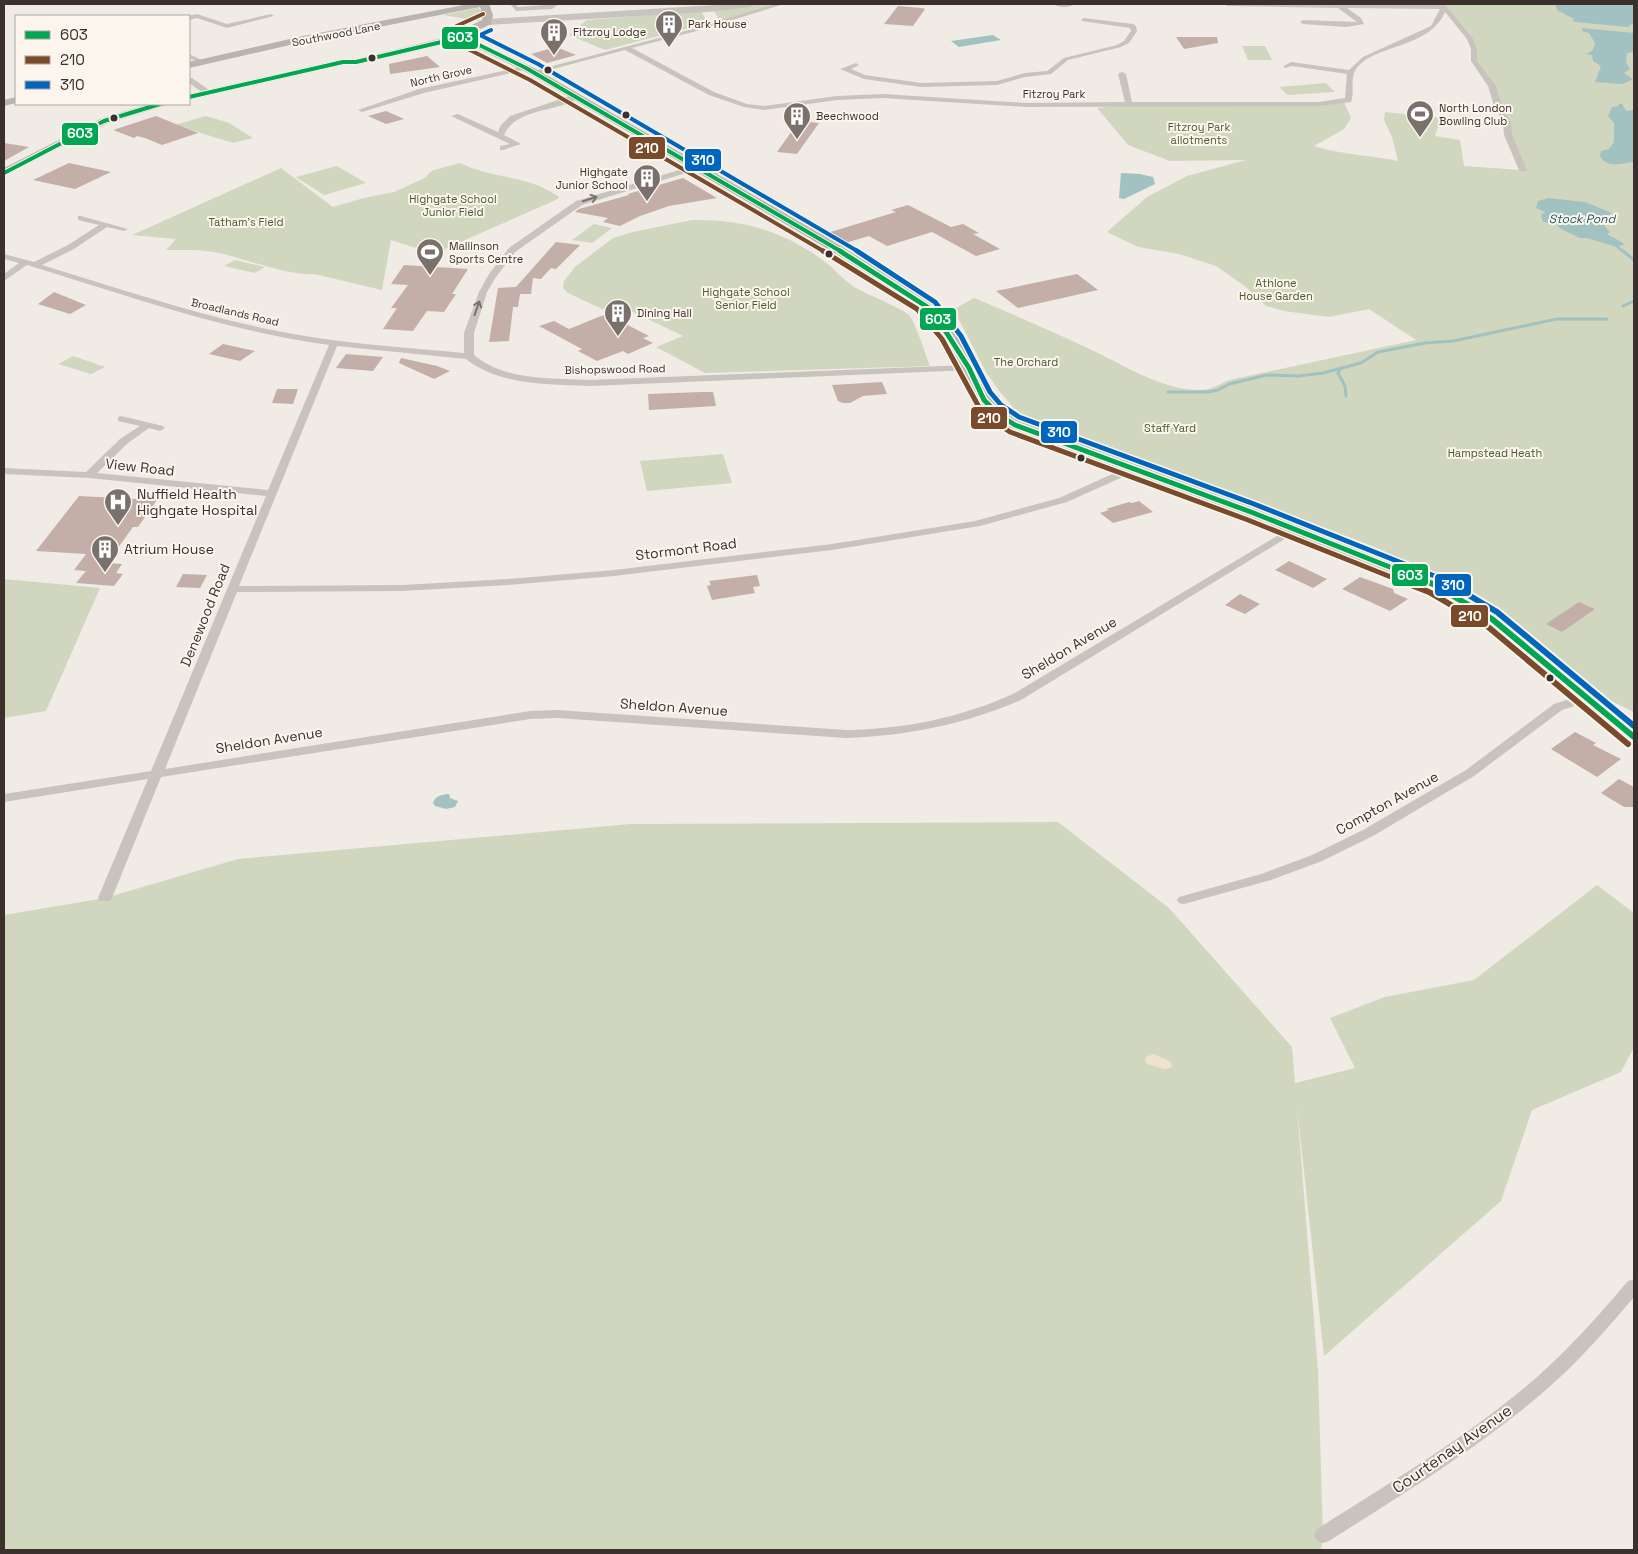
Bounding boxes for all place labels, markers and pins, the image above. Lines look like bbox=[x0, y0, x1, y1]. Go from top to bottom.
building icon: Park House bbox=[654, 9, 684, 48]
building icon: Fitzroy Lodge bbox=[539, 17, 569, 56]
place label: Park House bbox=[688, 17, 747, 31]
place label: Fitzroy Lodge bbox=[573, 25, 646, 39]
unlabelled marker bbox=[367, 53, 377, 63]
unlabelled marker bbox=[543, 65, 553, 75]
sports icon: North London Bowling Club bbox=[1405, 99, 1435, 138]
building icon: Beechwood bbox=[782, 101, 812, 140]
place label: North London Bowling Club bbox=[1439, 101, 1512, 128]
place label: Beechwood bbox=[816, 109, 879, 123]
unlabelled marker bbox=[621, 110, 631, 120]
unlabelled marker bbox=[109, 113, 119, 123]
building icon: Highgate Junior School bbox=[632, 163, 662, 202]
place label: Highgate Junior School bbox=[555, 165, 628, 192]
sports icon: Mallinson Sports Centre bbox=[415, 237, 445, 276]
place label: Mallinson Sports Centre bbox=[449, 239, 523, 266]
unlabelled marker bbox=[824, 249, 834, 259]
building icon: Dining Hall bbox=[603, 298, 633, 337]
place label: Dining Hall bbox=[637, 306, 692, 320]
unlabelled marker bbox=[1076, 453, 1086, 463]
place label: Nuffield Health Highgate Hospital bbox=[137, 485, 257, 519]
hospital icon: Nuffield Health Highgate Hospital bbox=[103, 487, 133, 526]
building icon: Atrium House bbox=[90, 534, 120, 573]
place label: Atrium House bbox=[124, 540, 214, 558]
unlabelled marker bbox=[1545, 673, 1555, 683]

